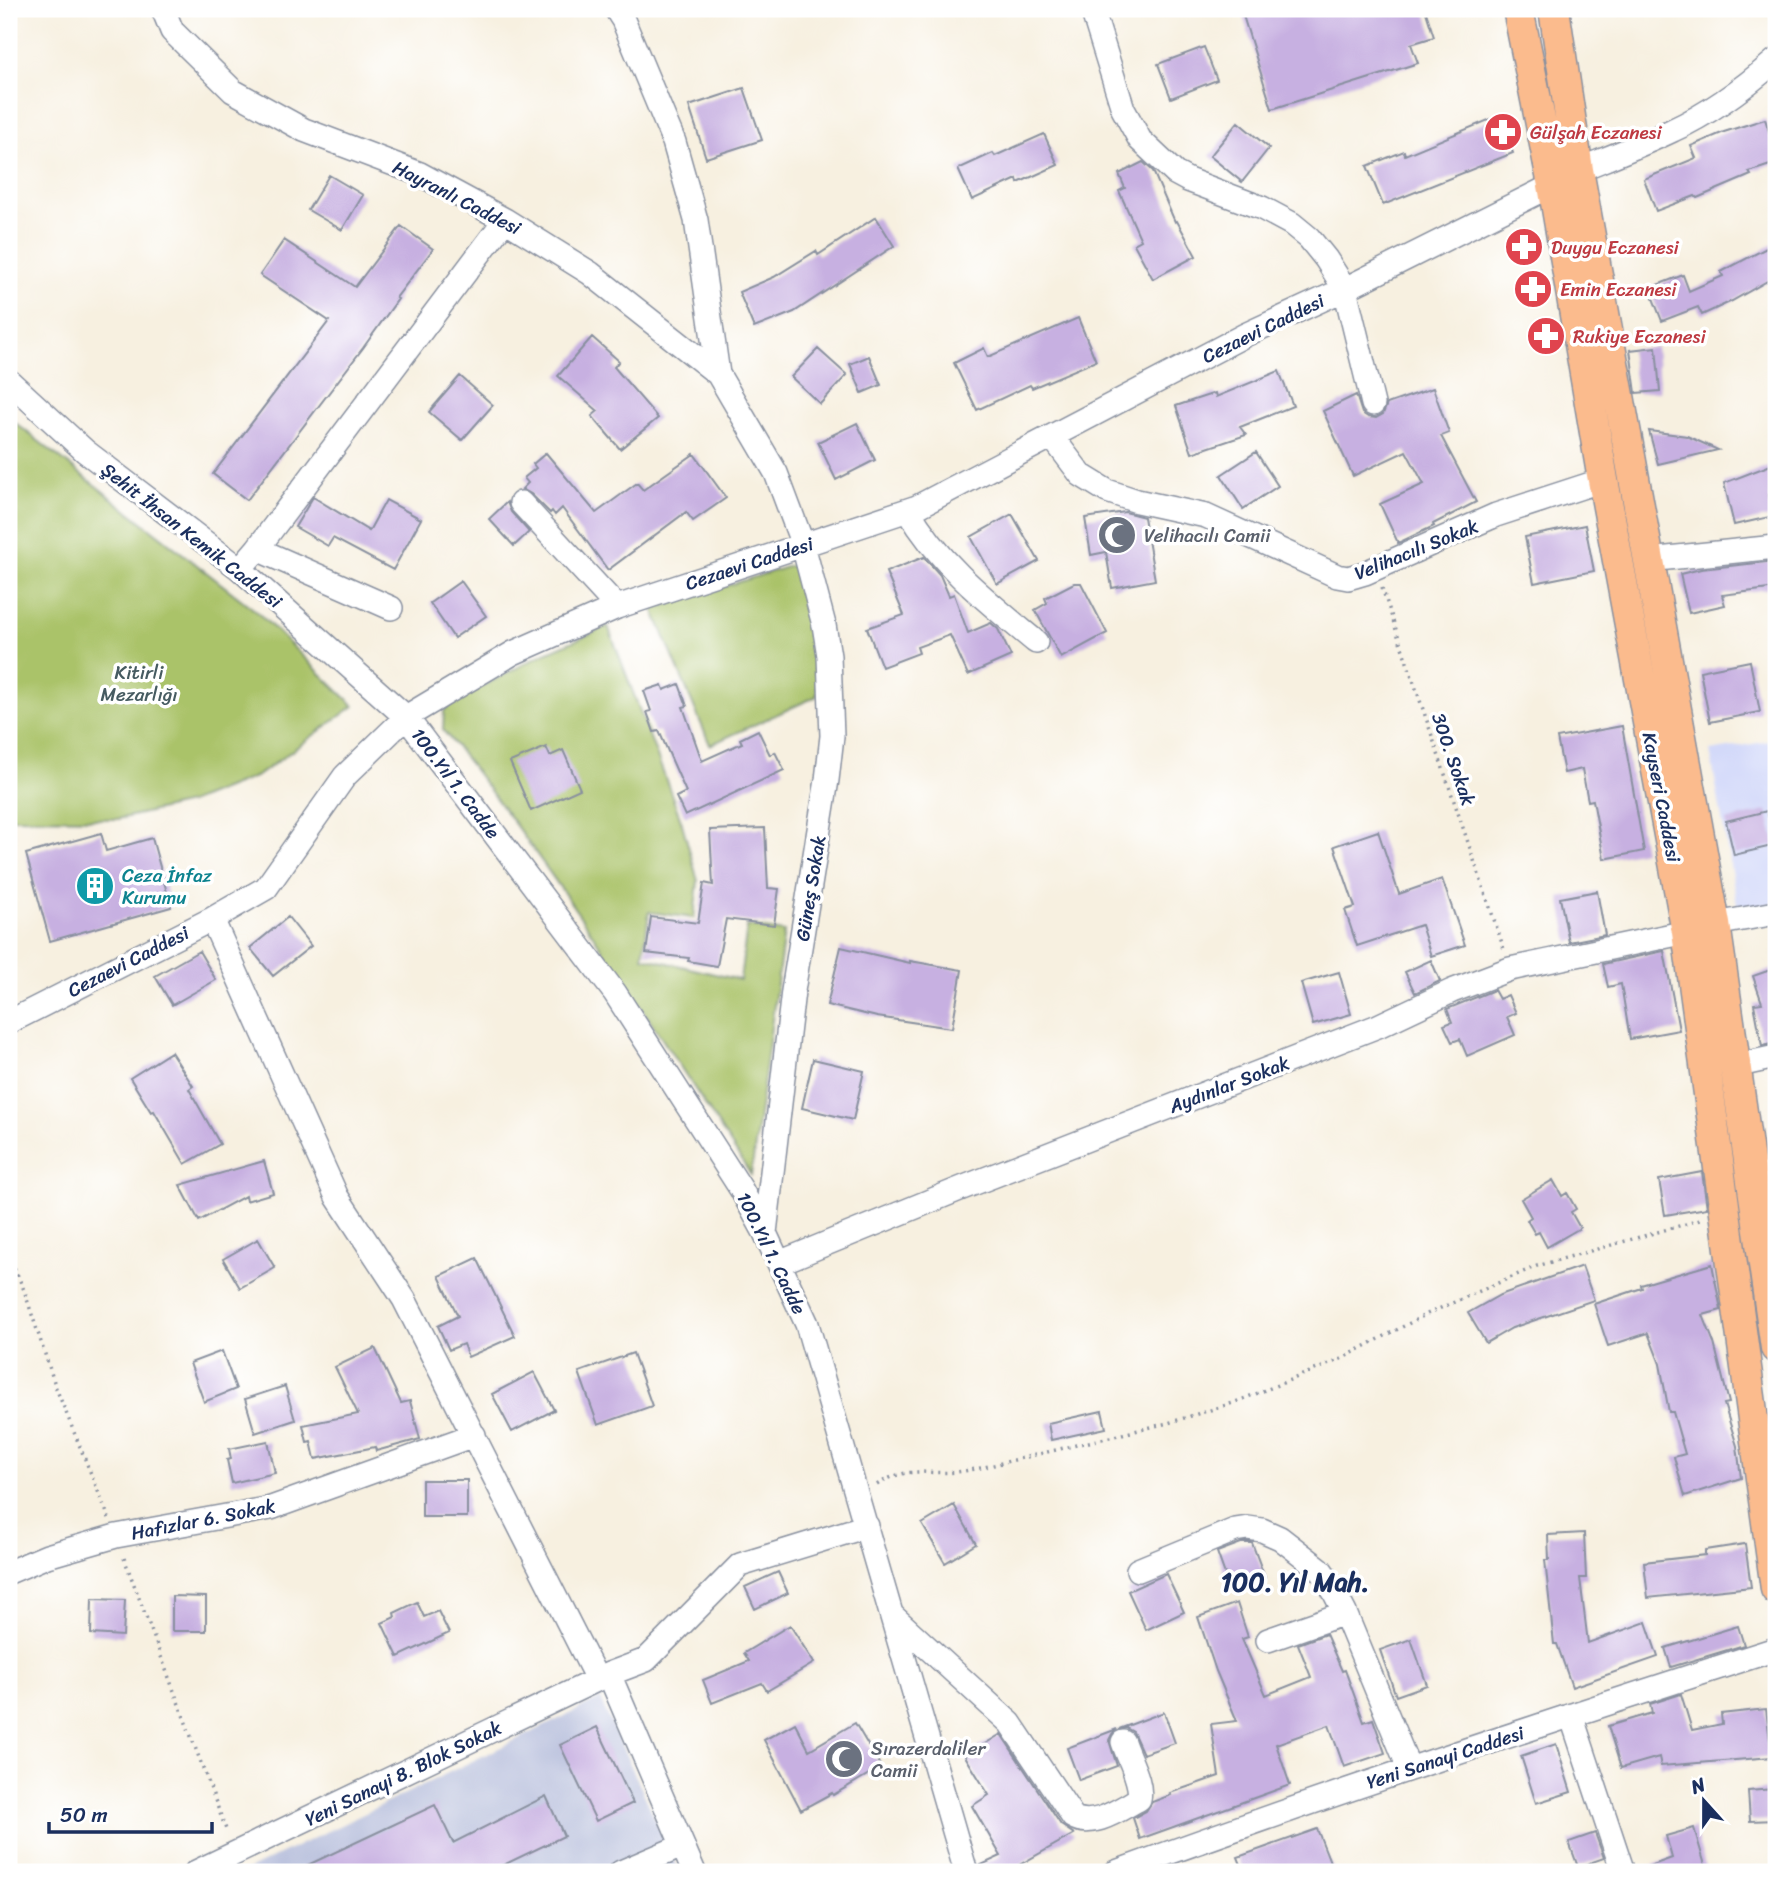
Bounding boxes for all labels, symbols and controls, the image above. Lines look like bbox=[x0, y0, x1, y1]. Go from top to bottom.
pharmacy icon: Gülşah Eczanesi bbox=[1482, 111, 1524, 153]
place label: Gülşah Eczanesi bbox=[1530, 116, 1662, 149]
street label: Hayranlı Caddesi bbox=[387, 151, 527, 244]
pharmacy icon: Duygu Eczanesi bbox=[1503, 226, 1545, 268]
place label: Duygu Eczanesi bbox=[1551, 231, 1680, 264]
pharmacy icon: Emin Eczanesi bbox=[1512, 268, 1554, 310]
place label: Emin Eczanesi bbox=[1560, 273, 1677, 306]
street label: Cezaevi Caddesi bbox=[1196, 284, 1331, 372]
pharmacy icon: Rukiye Eczanesi bbox=[1525, 315, 1567, 357]
place label: Rukiye Eczanesi bbox=[1573, 320, 1706, 353]
street label: Şehit İhsan Kemik Caddesi bbox=[94, 454, 290, 617]
street label: Velihacılı Sokak bbox=[1349, 510, 1483, 589]
mosque icon: Velihacılı Camii bbox=[1096, 514, 1138, 556]
place label: Velihacılı Camii bbox=[1144, 519, 1271, 552]
street label: Cezaevi Caddesi bbox=[681, 527, 818, 600]
park label: Kitirli Mezarlığı bbox=[100, 656, 178, 711]
street label: 300. Sokak bbox=[1422, 708, 1485, 810]
street label: 100.Yıl 1. Cadde bbox=[402, 720, 509, 846]
street label: Kayseri Caddesi bbox=[1633, 729, 1690, 866]
street label: Güneş Sokak bbox=[786, 833, 835, 944]
place label: Ceza İnfaz Kurumu bbox=[122, 859, 213, 914]
building icon: Ceza İnfaz Kurumu bbox=[74, 865, 116, 907]
street label: Cezaevi Caddesi bbox=[62, 916, 196, 1006]
street label: Aydınlar Sokak bbox=[1163, 1046, 1294, 1123]
street label: 100.Yıl 1. Cadde bbox=[728, 1186, 816, 1320]
street label: Hafızlar 6. Sokak bbox=[128, 1489, 278, 1550]
district label: 100. Yıl Mah. bbox=[1221, 1559, 1369, 1605]
street label: Yeni Sanayi 8. Blok Sokak bbox=[299, 1711, 508, 1835]
street label: Yeni Sanayi Caddesi bbox=[1362, 1716, 1529, 1799]
place label: Sırazerdaliler Camii bbox=[871, 1732, 986, 1787]
mosque icon: Sırazerdaliler Camii bbox=[823, 1738, 865, 1780]
north arrow bbox=[1670, 1766, 1740, 1836]
text: N bbox=[1685, 1768, 1711, 1804]
scale bar bbox=[49, 1790, 212, 1834]
text: 50 m bbox=[60, 1796, 108, 1834]

